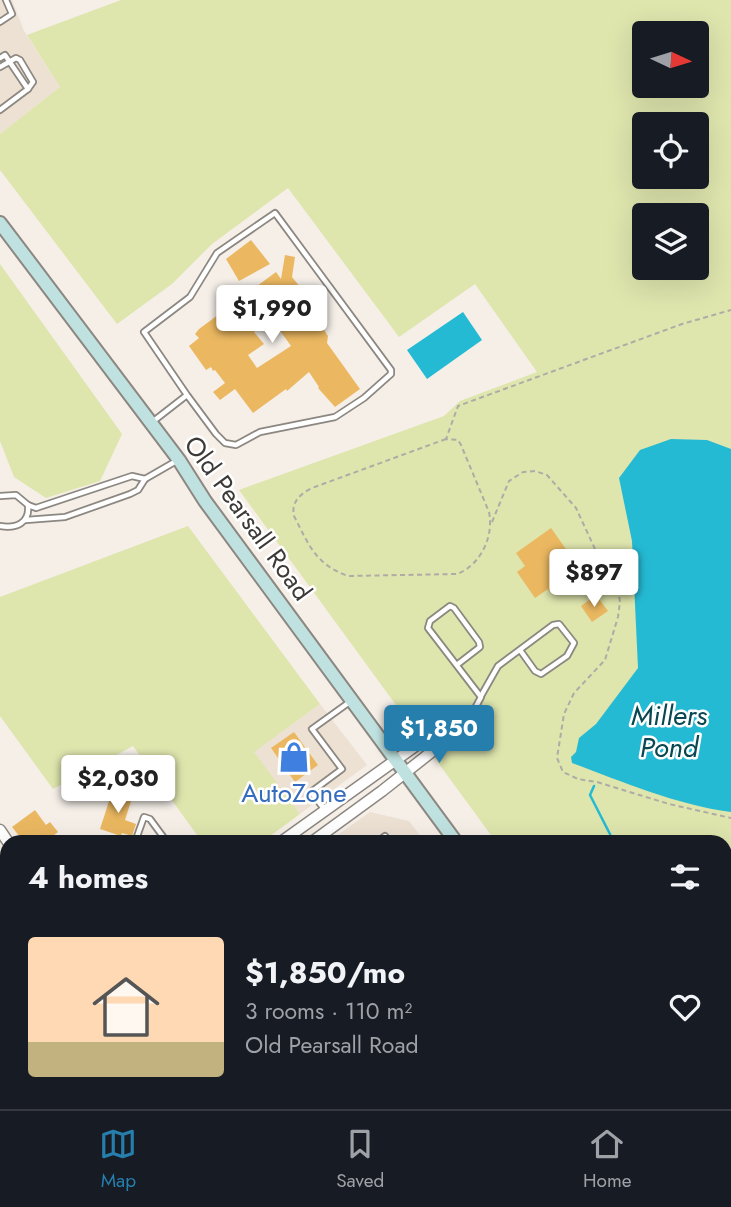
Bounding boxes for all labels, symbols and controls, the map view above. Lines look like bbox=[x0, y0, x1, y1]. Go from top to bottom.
north arrow bbox=[632, 21, 709, 98]
map controls bbox=[632, 21, 709, 280]
button: locate bbox=[632, 112, 709, 189]
button: layers bbox=[632, 203, 709, 280]
pin: $1,990 bbox=[215, 286, 329, 345]
text: $1,990 bbox=[232, 291, 312, 325]
street label: Old Pearsall Road bbox=[175, 427, 321, 609]
pin: $897 bbox=[553, 550, 635, 609]
text: $897 bbox=[565, 555, 623, 589]
water label: Millers Pond bbox=[631, 695, 708, 768]
pin: $1,850 bbox=[382, 706, 496, 765]
text: $1,850 bbox=[400, 711, 478, 745]
shop icon: AutoZone bbox=[277, 740, 311, 774]
pin: $2,030 bbox=[61, 756, 175, 815]
text: $2,030 bbox=[77, 761, 159, 795]
place label: AutoZone bbox=[241, 774, 347, 812]
text: 4 homes bbox=[28, 856, 148, 899]
icon: filters bbox=[666, 858, 704, 896]
text: $1,850/mo bbox=[245, 951, 405, 994]
icon: home bbox=[84, 965, 168, 1049]
icon: heart bbox=[666, 988, 704, 1026]
text: 3 rooms · 110 m² bbox=[245, 994, 412, 1028]
text: Old Pearsall Road bbox=[245, 1028, 419, 1062]
tab: Map bbox=[99, 1125, 137, 1194]
tab: Saved bbox=[336, 1125, 384, 1194]
tab: Home bbox=[583, 1125, 632, 1194]

